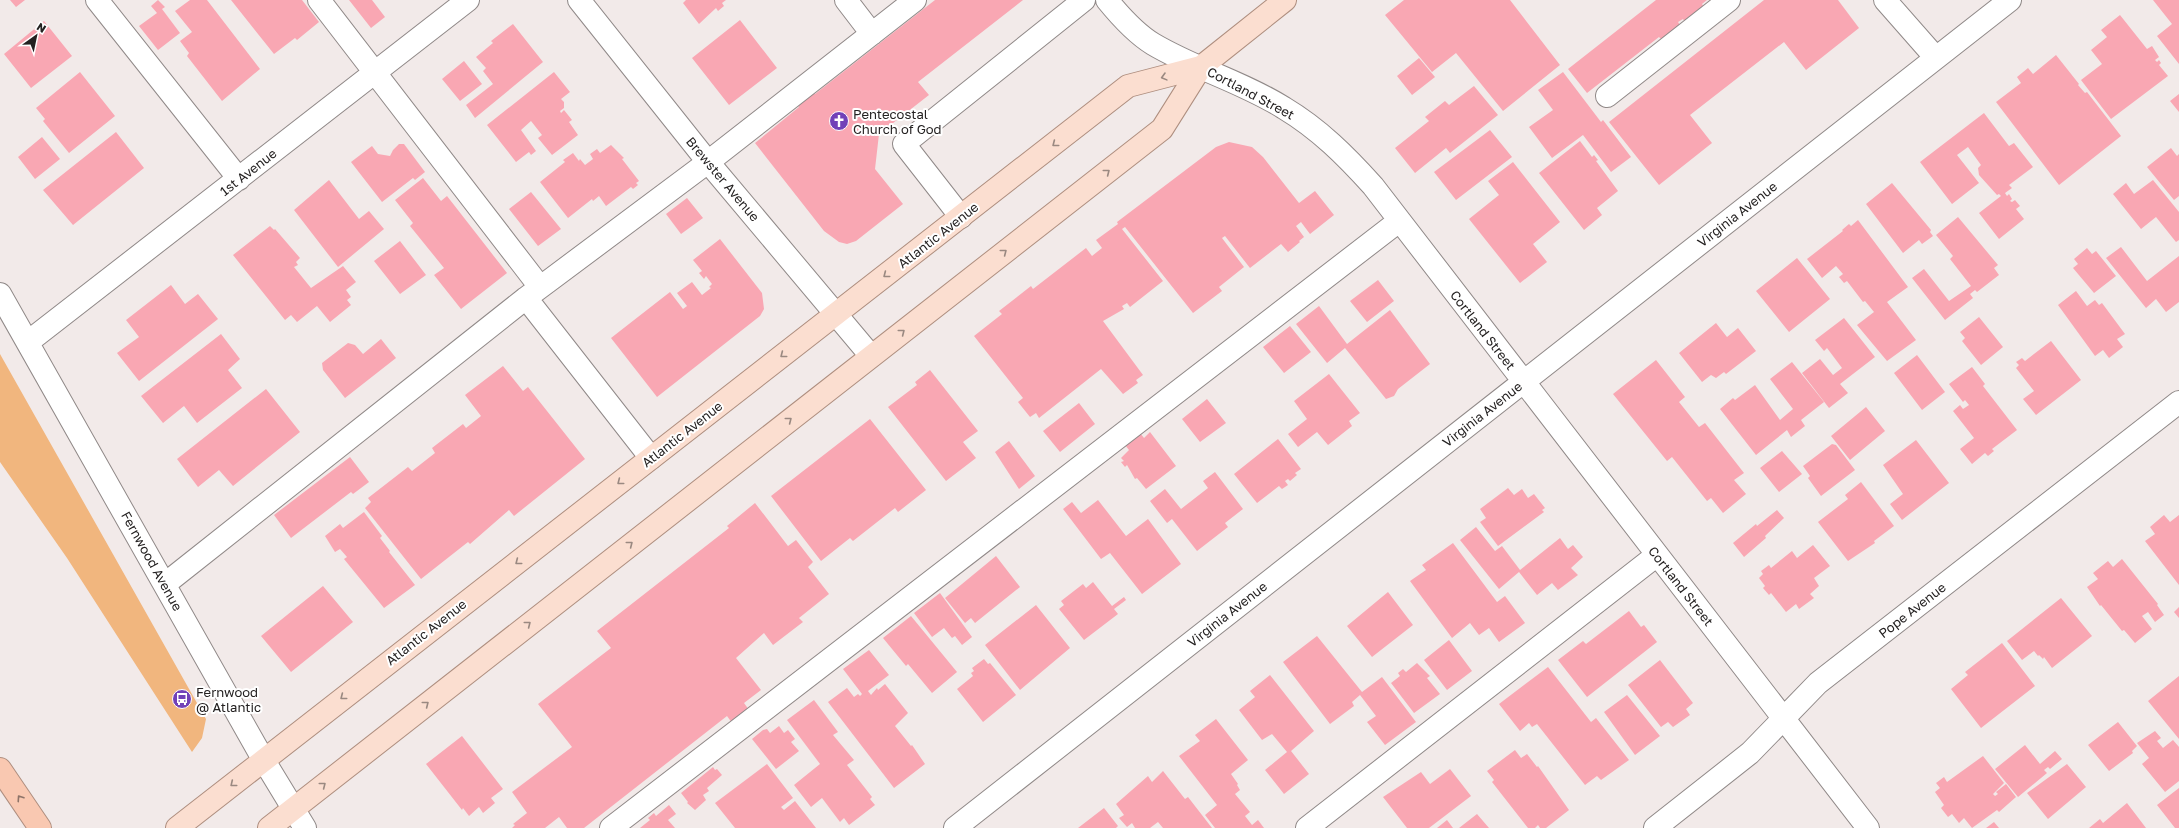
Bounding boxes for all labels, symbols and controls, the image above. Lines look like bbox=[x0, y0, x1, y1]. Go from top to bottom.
north arrow bbox=[16, 16, 56, 56]
text: N bbox=[35, 19, 49, 35]
street label: Cortland Street bbox=[1205, 63, 1297, 123]
one-way arrow bbox=[1160, 72, 1167, 81]
place label: Pentecostal Church of God bbox=[853, 106, 942, 137]
church icon: Pentecostal Church of God bbox=[828, 110, 850, 132]
street label: Brewster Avenue bbox=[683, 133, 763, 225]
one-way arrow bbox=[1052, 139, 1059, 146]
street label: 1st Avenue bbox=[216, 145, 280, 199]
one-way arrow bbox=[1102, 170, 1109, 177]
street label: Virginia Avenue bbox=[1694, 178, 1780, 250]
street label: Atlantic Avenue bbox=[895, 199, 981, 271]
one-way arrow bbox=[1000, 249, 1007, 256]
one-way arrow bbox=[883, 270, 890, 277]
street label: Cortland Street bbox=[1447, 287, 1519, 373]
one-way arrow bbox=[897, 329, 904, 336]
one-way arrow bbox=[781, 350, 788, 357]
street label: Virginia Avenue bbox=[1439, 378, 1525, 450]
street label: Atlantic Avenue bbox=[639, 398, 725, 470]
one-way arrow bbox=[785, 418, 792, 425]
one-way arrow bbox=[618, 477, 625, 484]
street label: Fernwood Avenue bbox=[118, 508, 186, 614]
one-way arrow bbox=[626, 542, 633, 549]
street label: Cortland Street bbox=[1645, 543, 1717, 629]
one-way arrow bbox=[515, 557, 522, 564]
street label: Virginia Avenue bbox=[1184, 578, 1270, 650]
street label: Pope Avenue bbox=[1875, 579, 1949, 641]
street label: Atlantic Avenue bbox=[383, 596, 469, 668]
one-way arrow bbox=[524, 622, 531, 629]
place label: Fernwood @ Atlantic bbox=[196, 684, 261, 715]
bus stop icon: Fernwood @ Atlantic bbox=[171, 688, 193, 710]
one-way arrow bbox=[340, 693, 347, 700]
one-way arrow bbox=[421, 702, 428, 709]
one-way arrow bbox=[230, 779, 237, 786]
one-way arrow bbox=[319, 782, 326, 789]
one-way arrow bbox=[18, 796, 25, 803]

